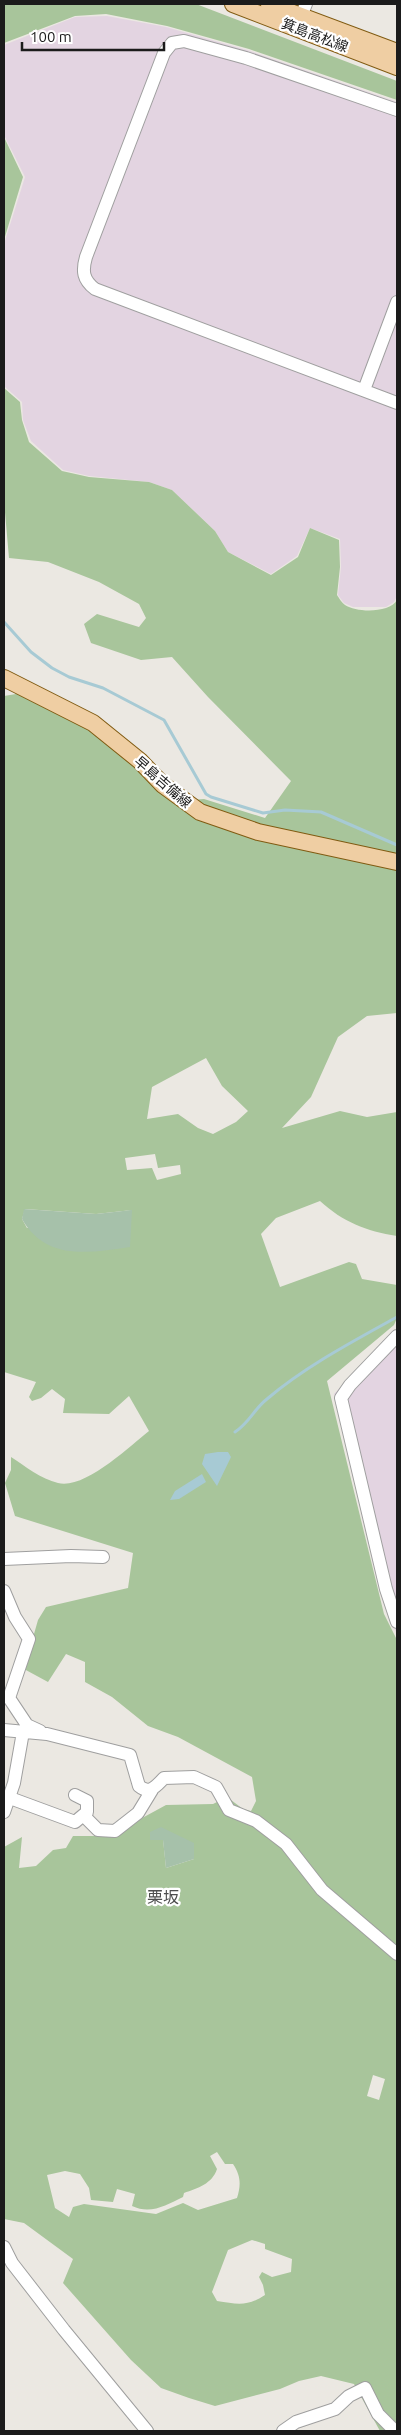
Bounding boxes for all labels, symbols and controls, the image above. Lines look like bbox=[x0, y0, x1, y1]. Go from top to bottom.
street label: 箕島高松線 bbox=[279, 15, 351, 55]
scale bar bbox=[22, 20, 165, 52]
text: 100 m bbox=[30, 28, 72, 45]
street label: 早島吉備線 bbox=[131, 753, 195, 811]
district label: 栗坂 bbox=[147, 1888, 179, 1906]

